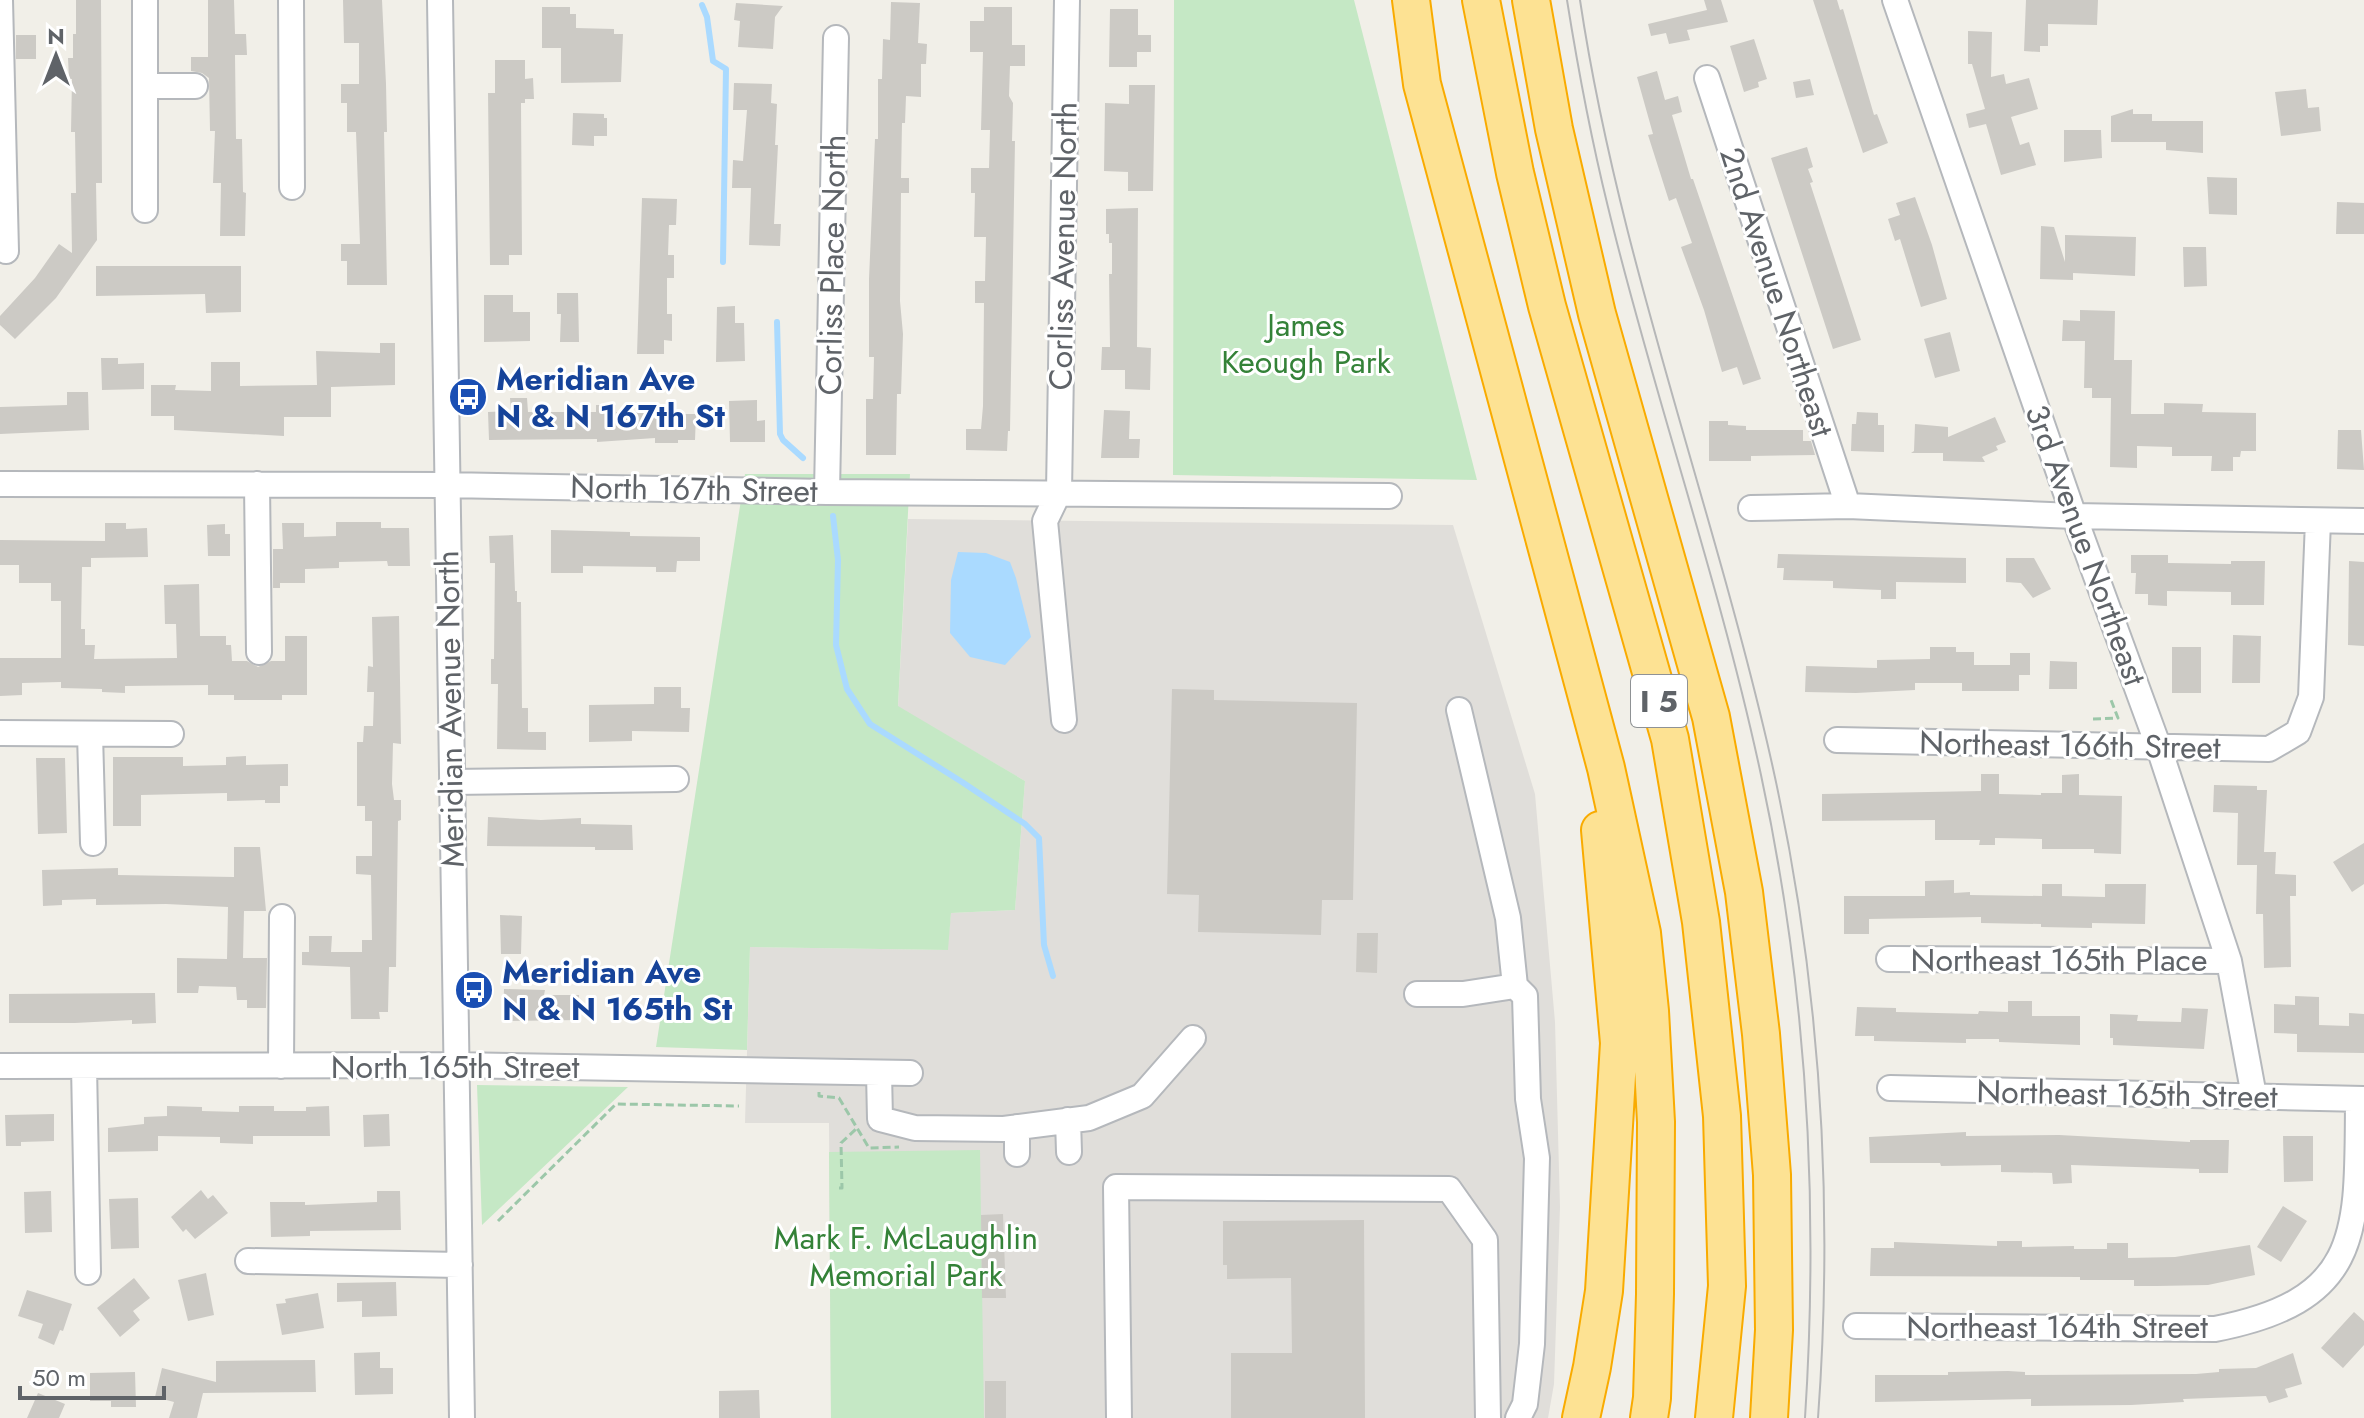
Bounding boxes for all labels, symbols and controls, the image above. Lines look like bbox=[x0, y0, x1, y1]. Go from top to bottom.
north arrow bbox=[16, 16, 96, 96]
text: N bbox=[47, 20, 65, 52]
street label: Corliss Avenue North bbox=[1037, 101, 1089, 391]
street label: Corliss Place North bbox=[807, 134, 857, 396]
street label: 2nd Avenue Northeast bbox=[1708, 141, 1846, 443]
park label: James Keough Park bbox=[1221, 302, 1392, 385]
place label: Meridian Ave N & N 167th St bbox=[496, 356, 726, 439]
bus stop icon: Meridian Ave N & N 167th St bbox=[447, 376, 489, 418]
street label: 3rd Avenue Northeast bbox=[2014, 398, 2158, 692]
street label: North 167th Street bbox=[570, 464, 818, 514]
street label: Meridian Avenue North bbox=[424, 550, 476, 868]
road number: I 5 bbox=[1631, 675, 1687, 727]
street label: Northeast 166th Street bbox=[1919, 719, 2221, 771]
street label: Northeast 165th Place bbox=[1911, 937, 2207, 983]
place label: Meridian Ave N & N 165th St bbox=[502, 949, 733, 1032]
bus stop icon: Meridian Ave N & N 165th St bbox=[453, 969, 495, 1011]
street label: North 165th Street bbox=[331, 1044, 580, 1090]
street label: Northeast 165th Street bbox=[1976, 1068, 2278, 1120]
park label: Mark F. McLaughlin Memorial Park bbox=[774, 1215, 1038, 1298]
street label: Northeast 164th Street bbox=[1906, 1304, 2208, 1350]
scale bar bbox=[20, 1350, 164, 1400]
text: 50 m bbox=[32, 1360, 86, 1395]

